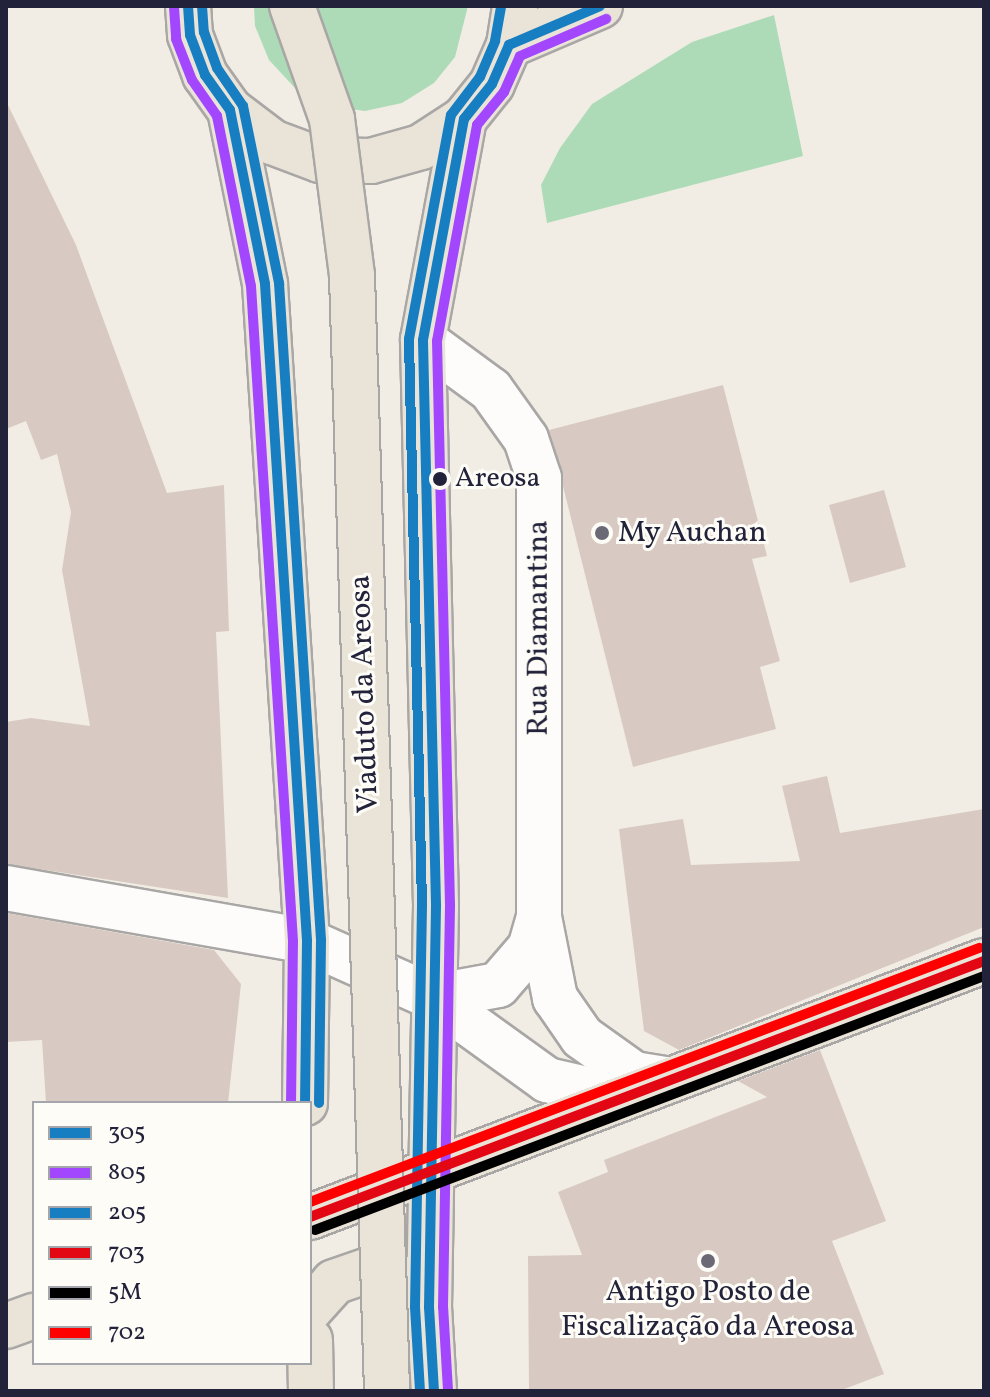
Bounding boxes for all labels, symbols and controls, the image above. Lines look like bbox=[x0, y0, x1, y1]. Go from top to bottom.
place label: Areosa bbox=[455, 462, 541, 496]
marker: Areosa bbox=[432, 471, 448, 487]
place label: My Auchan bbox=[618, 515, 767, 551]
street label: Rua Diamantina bbox=[521, 520, 557, 736]
marker: My Auchan bbox=[593, 524, 611, 542]
street label: Viaduto da Areosa bbox=[343, 574, 387, 814]
legend bbox=[32, 1101, 312, 1365]
text: 305 bbox=[108, 1116, 146, 1150]
text: 805 bbox=[108, 1156, 146, 1190]
text: 205 bbox=[108, 1196, 146, 1230]
text: 703 bbox=[108, 1236, 145, 1270]
marker: Antigo Posto de Fiscalização da Areosa bbox=[699, 1252, 717, 1270]
place label: Antigo Posto de Fiscalização da Areosa bbox=[561, 1274, 855, 1344]
text: 5M bbox=[108, 1276, 142, 1310]
text: 702 bbox=[108, 1316, 146, 1350]

